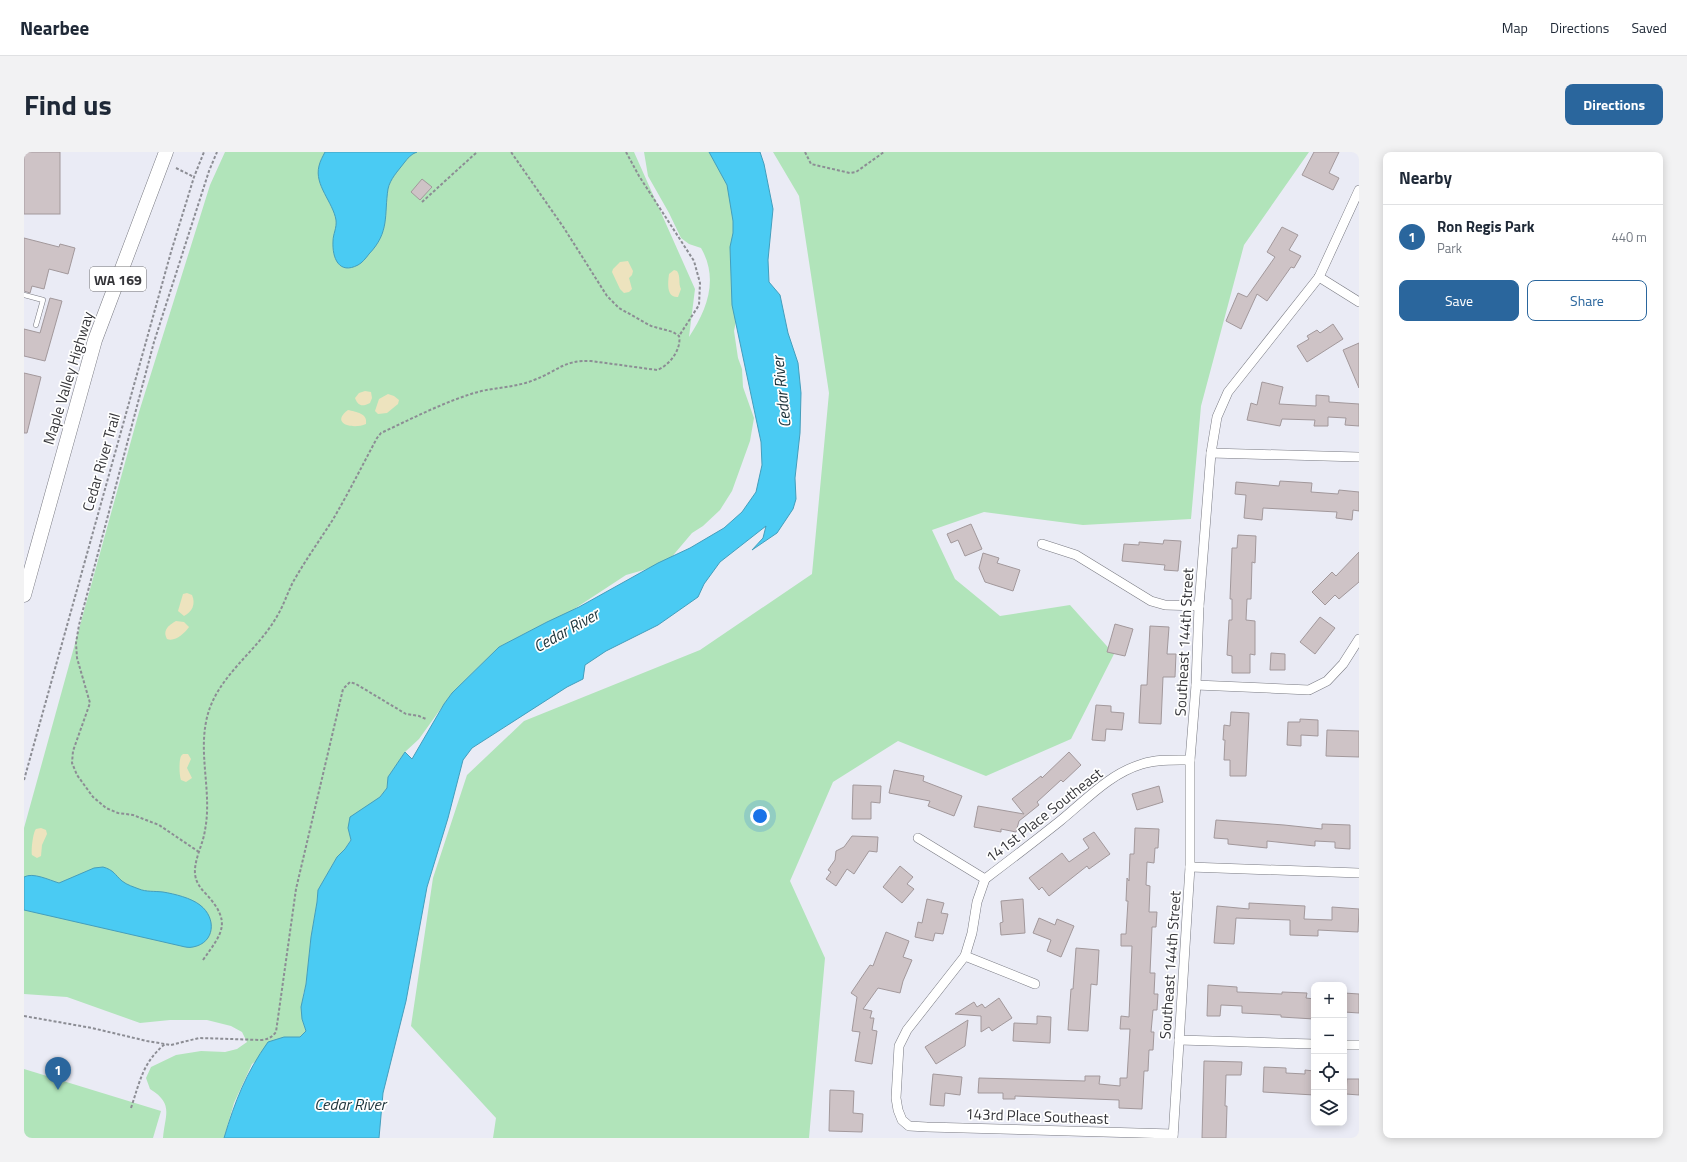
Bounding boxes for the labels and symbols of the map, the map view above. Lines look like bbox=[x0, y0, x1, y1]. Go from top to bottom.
road number: WA 169 bbox=[90, 267, 146, 291]
street label: Maple Valley Highway bbox=[37, 309, 99, 447]
water label: Cedar River bbox=[765, 353, 797, 429]
street label: Cedar River Trail bbox=[76, 410, 126, 514]
street label: Southeast 144th Street bbox=[1169, 567, 1199, 717]
water label: Cedar River bbox=[529, 601, 605, 658]
street label: 141st Place Southeast bbox=[981, 762, 1108, 868]
your location bbox=[750, 806, 770, 826]
street label: Southeast 144th Street bbox=[1153, 889, 1187, 1040]
pin: 1 bbox=[45, 1057, 71, 1090]
water label: Cedar River bbox=[314, 1092, 388, 1116]
street label: 143rd Place Southeast bbox=[965, 1102, 1110, 1130]

